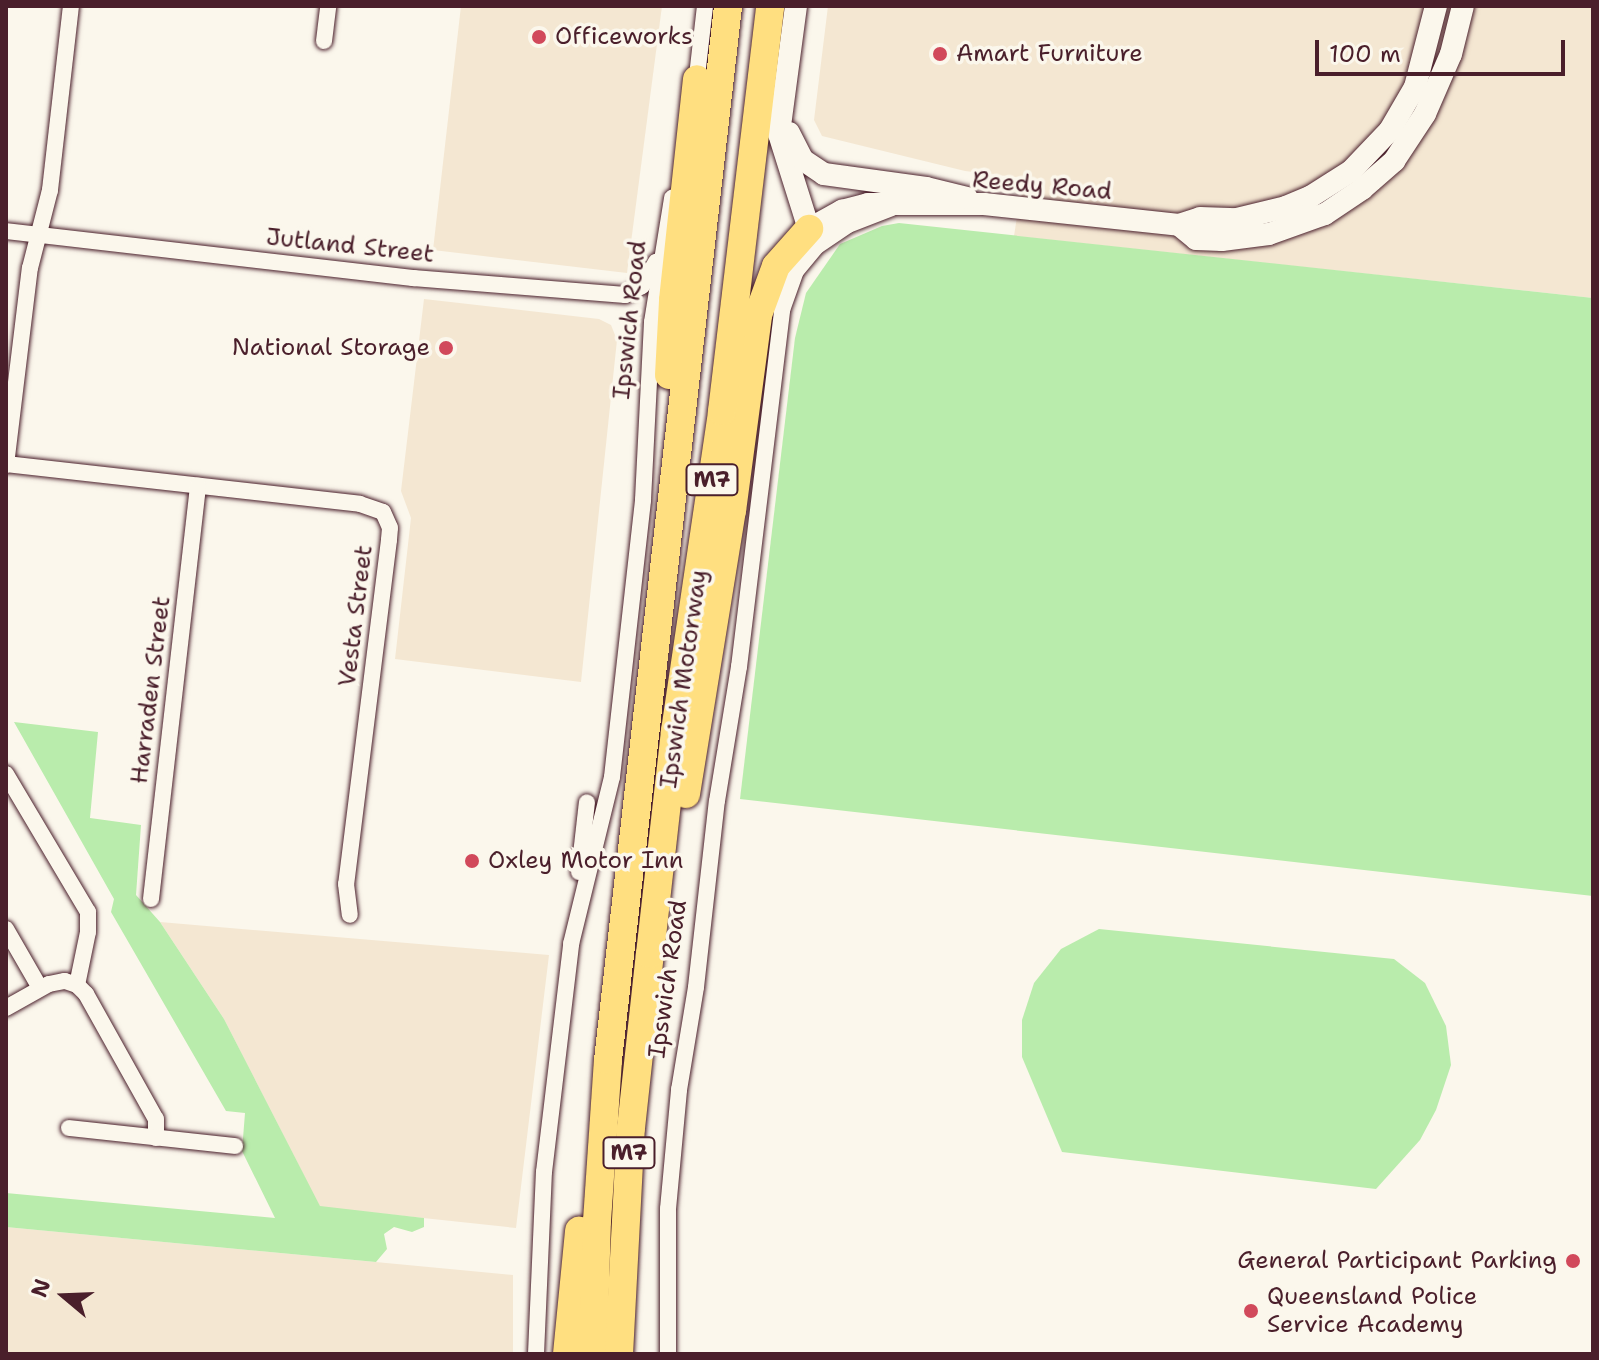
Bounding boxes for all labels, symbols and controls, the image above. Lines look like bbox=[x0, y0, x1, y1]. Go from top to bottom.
place label: Officeworks bbox=[555, 23, 693, 51]
scale bar bbox=[1319, 24, 1569, 74]
marker: Officeworks bbox=[530, 28, 548, 46]
text: 100 m bbox=[1329, 38, 1401, 70]
place label: Amart Furniture bbox=[956, 40, 1143, 68]
marker: Amart Furniture bbox=[931, 45, 949, 63]
street label: Reedy Road bbox=[971, 166, 1113, 206]
street label: Jutland Street bbox=[265, 223, 435, 269]
street label: Ipswich Road bbox=[607, 239, 653, 401]
place label: National Storage bbox=[232, 334, 430, 362]
marker: National Storage bbox=[437, 339, 455, 357]
road number: M7 bbox=[684, 462, 740, 498]
street label: Vesta Street bbox=[333, 544, 379, 688]
street label: Ipswich Motorway bbox=[654, 568, 714, 790]
street label: Harraden Street bbox=[125, 595, 177, 785]
place label: Oxley Motor Inn bbox=[488, 847, 683, 875]
marker: Oxley Motor Inn bbox=[463, 852, 481, 870]
street label: Ipswich Road bbox=[643, 898, 693, 1060]
road number: M7 bbox=[601, 1135, 657, 1171]
place label: General Participant Parking bbox=[1237, 1247, 1557, 1275]
marker: General Participant Parking bbox=[1564, 1252, 1582, 1270]
north arrow bbox=[24, 1256, 104, 1336]
text: N bbox=[24, 1275, 57, 1301]
place label: Queensland Police Service Academy bbox=[1267, 1283, 1477, 1339]
marker: Queensland Police Service Academy bbox=[1242, 1302, 1260, 1320]

